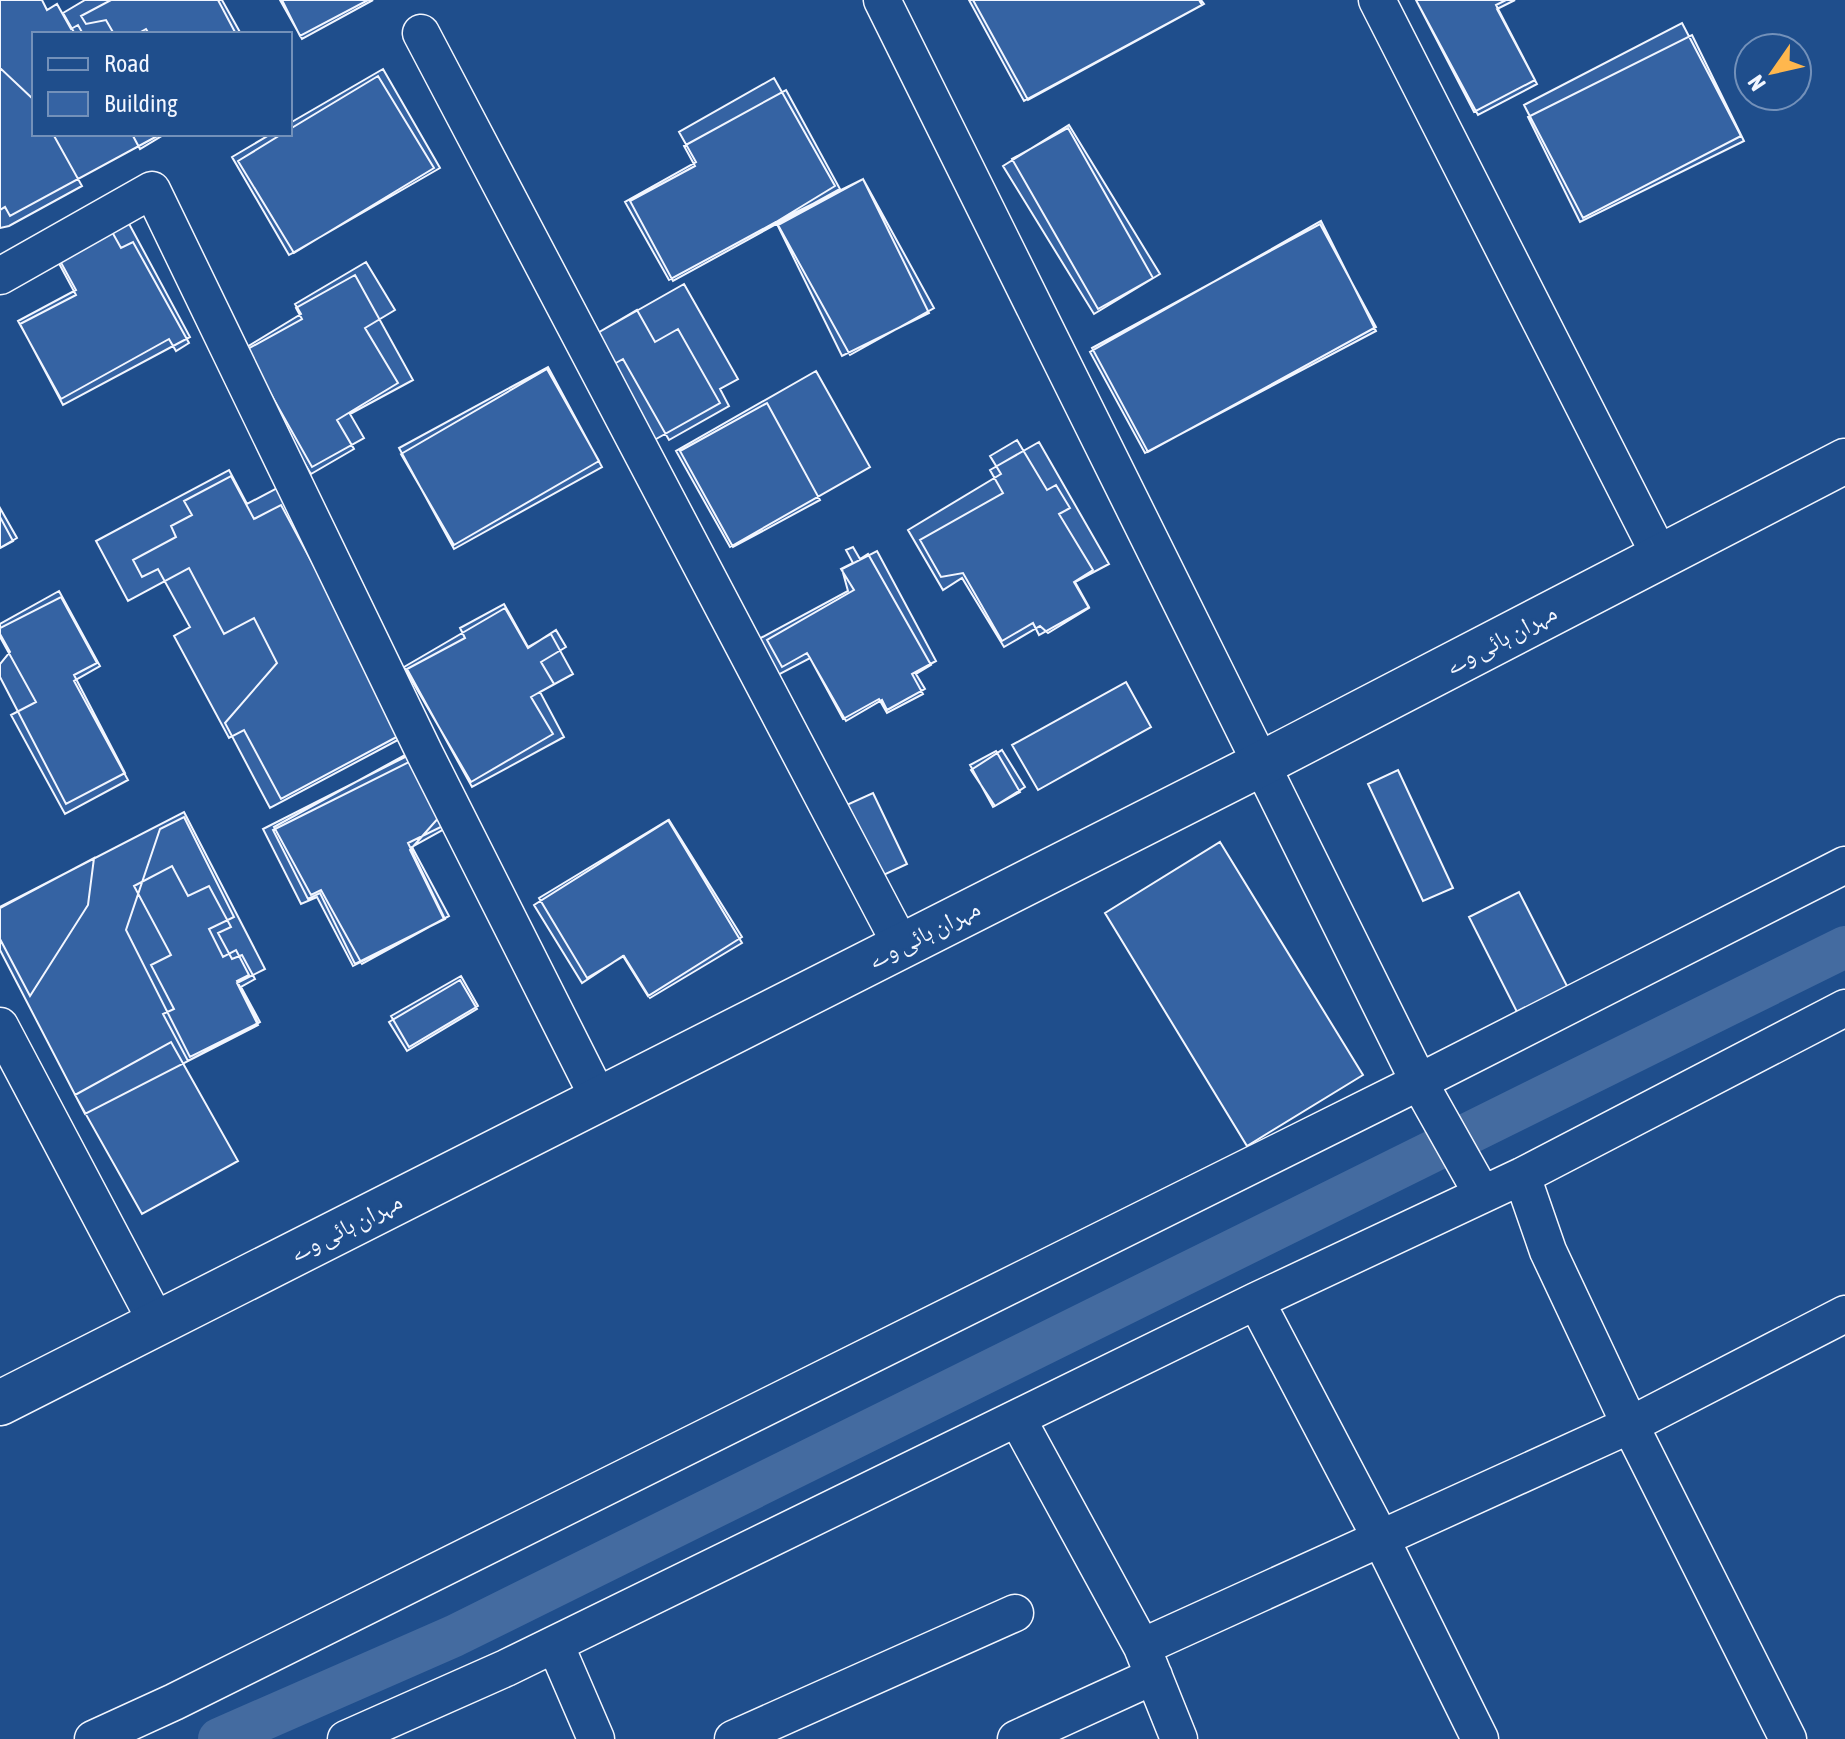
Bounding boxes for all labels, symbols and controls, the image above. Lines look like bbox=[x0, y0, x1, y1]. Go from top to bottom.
legend bbox=[32, 32, 292, 136]
north arrow bbox=[1733, 32, 1813, 112]
text: Road bbox=[104, 50, 150, 77]
text: N bbox=[1742, 71, 1771, 96]
text: Building bbox=[104, 90, 178, 117]
street label: مہران ہائی وے bbox=[1441, 598, 1561, 680]
street label: مہران ہائی وے bbox=[863, 894, 985, 974]
street label: مہران ہائی وے bbox=[285, 1187, 407, 1267]

